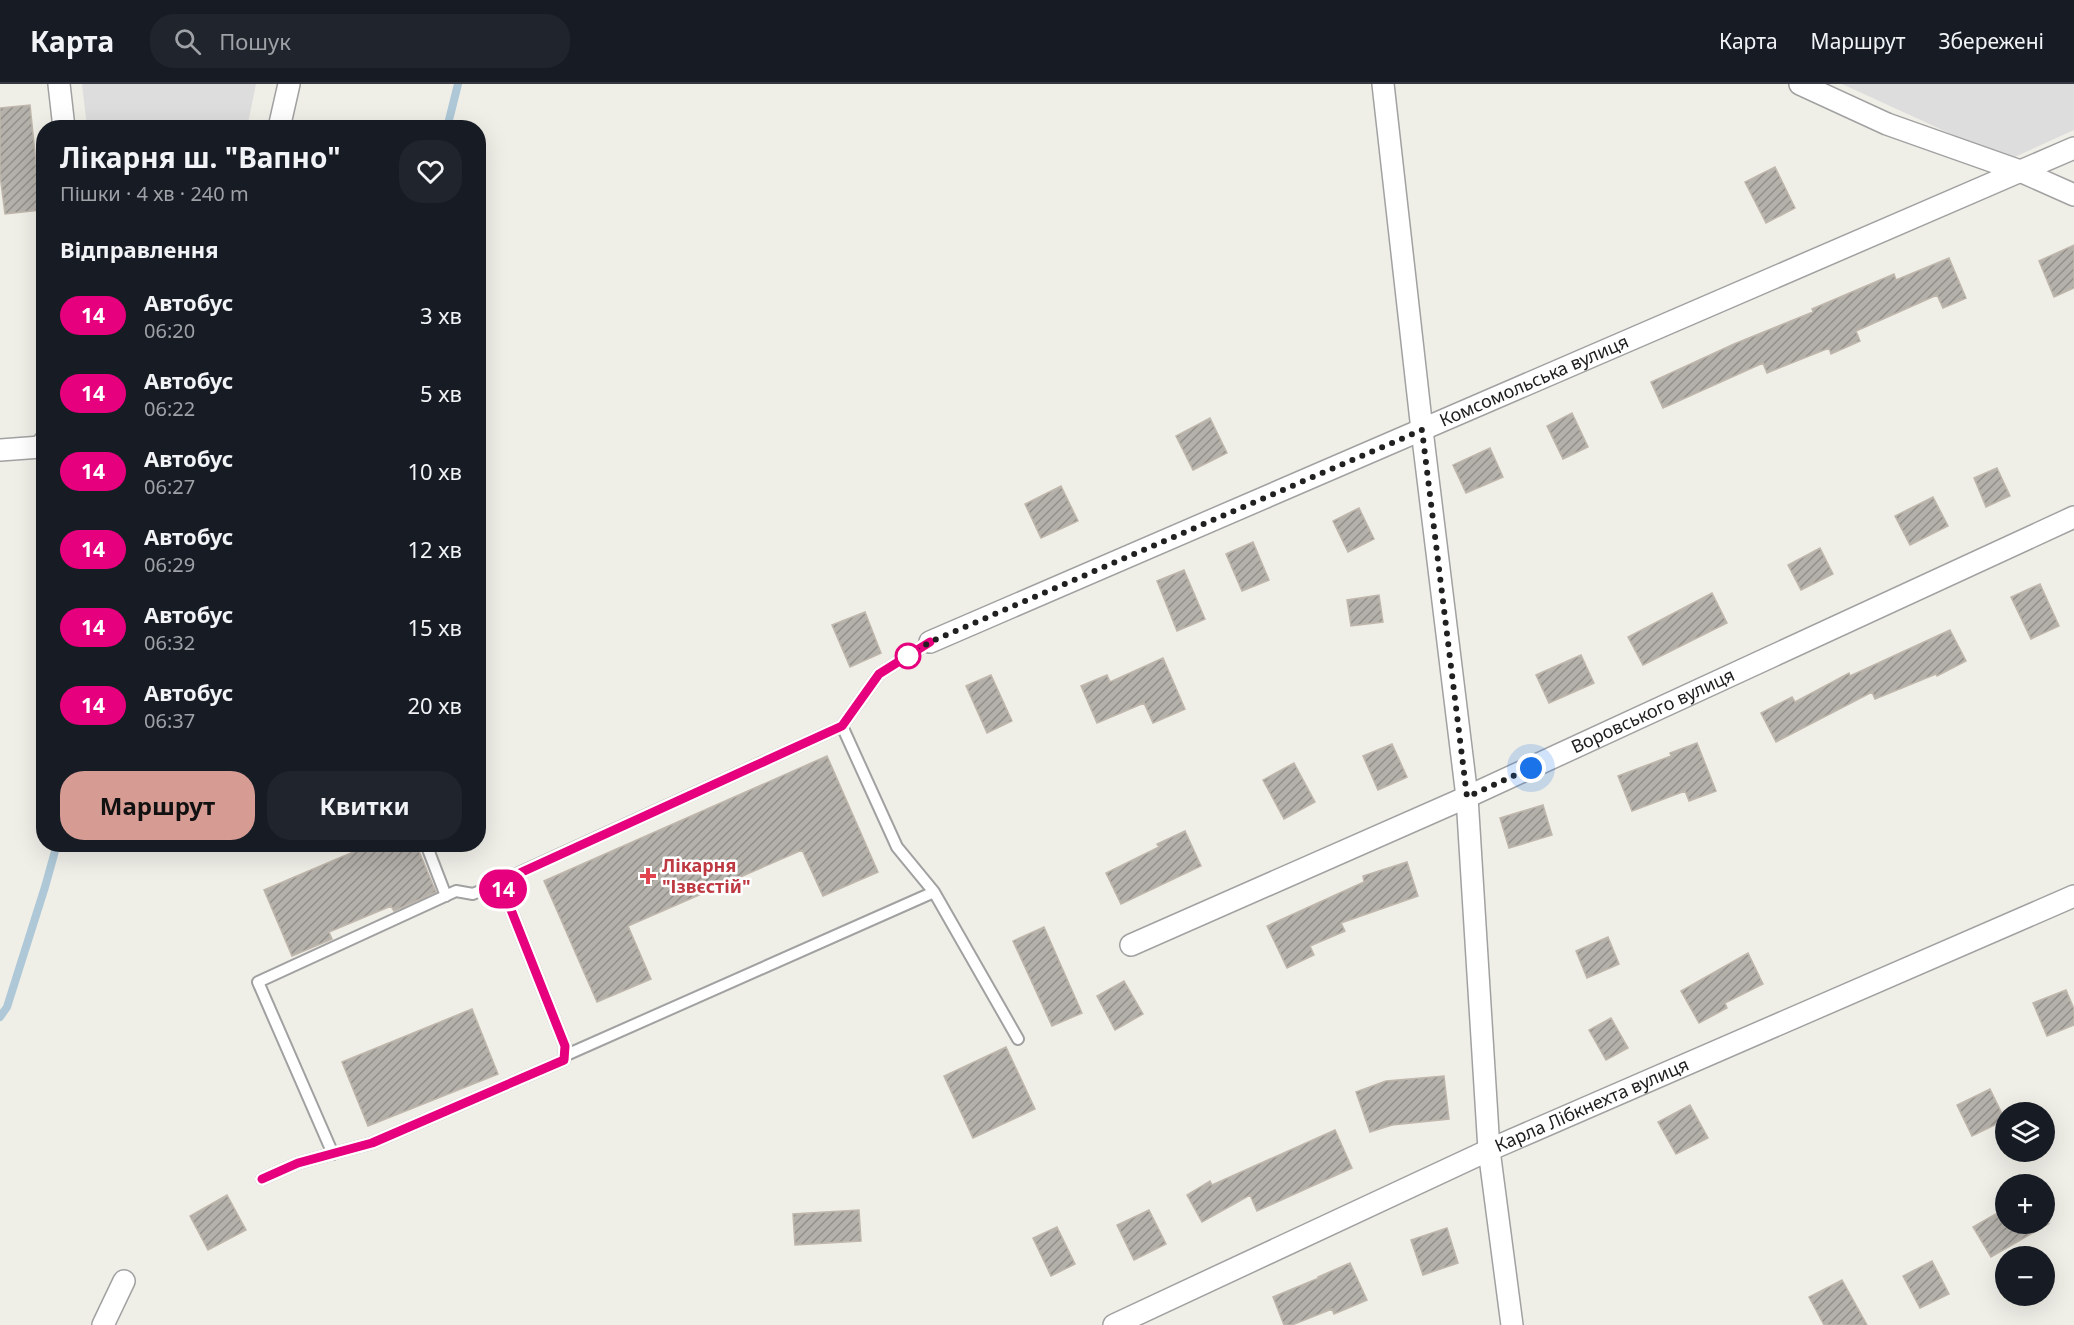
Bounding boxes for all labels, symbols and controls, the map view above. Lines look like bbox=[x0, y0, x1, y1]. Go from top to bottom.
search box bbox=[150, 14, 570, 68]
text: Карта bbox=[30, 22, 114, 60]
icon: search bbox=[171, 25, 204, 58]
text: Пошук bbox=[219, 26, 291, 56]
text: Карта bbox=[1719, 27, 1778, 55]
text: Маршрут bbox=[1811, 27, 1905, 55]
text: Збережені bbox=[1938, 27, 2044, 55]
text: Лікарня ш. "Вапно" bbox=[60, 138, 341, 176]
button: heart bbox=[399, 140, 462, 203]
text: Пішки · 4 хв · 240 m bbox=[60, 180, 249, 207]
text: Відправлення bbox=[60, 234, 219, 264]
text: Автобус bbox=[144, 287, 233, 317]
text: 3 хв bbox=[420, 300, 462, 330]
text: 14 bbox=[81, 301, 105, 329]
text: 06:20 bbox=[144, 317, 195, 344]
street label: Комсомольська вулиця bbox=[1435, 329, 1632, 432]
text: Автобус bbox=[144, 365, 233, 395]
text: 5 хв bbox=[420, 378, 462, 408]
text: 14 bbox=[81, 379, 105, 407]
text: 06:22 bbox=[144, 395, 195, 422]
text: Автобус bbox=[144, 443, 233, 473]
text: 10 хв bbox=[407, 456, 462, 486]
text: 14 bbox=[81, 457, 105, 485]
text: 06:27 bbox=[144, 473, 195, 500]
text: Автобус bbox=[144, 521, 233, 551]
text: 12 хв bbox=[407, 534, 462, 564]
text: 14 bbox=[81, 535, 105, 563]
text: 06:29 bbox=[144, 551, 195, 578]
text: Автобус bbox=[144, 599, 233, 629]
text: 15 хв bbox=[407, 612, 462, 642]
text: 14 bbox=[81, 613, 105, 641]
text: 06:32 bbox=[144, 629, 195, 656]
unlabelled marker bbox=[895, 643, 921, 669]
street label: Воровського вулиця bbox=[1567, 662, 1738, 758]
text: Автобус bbox=[144, 677, 233, 707]
text: 20 хв bbox=[407, 690, 462, 720]
text: 14 bbox=[81, 691, 105, 719]
text: 06:37 bbox=[144, 707, 195, 734]
your location bbox=[1516, 753, 1546, 783]
button: Маршрут bbox=[60, 771, 255, 840]
button: Квитки bbox=[267, 771, 462, 840]
place label: Лікарня "Ізвєстій" bbox=[662, 853, 751, 898]
marker: Лікарня "Ізвєстій" bbox=[639, 867, 657, 885]
line badge: 14 bbox=[476, 870, 530, 908]
text: 14 bbox=[491, 875, 515, 903]
street label: Карла Лібкнехта вулиця bbox=[1491, 1052, 1692, 1157]
map controls bbox=[1995, 1102, 2055, 1306]
button: layers bbox=[1995, 1102, 2055, 1162]
button: + bbox=[1995, 1174, 2055, 1234]
button: − bbox=[1995, 1246, 2055, 1306]

